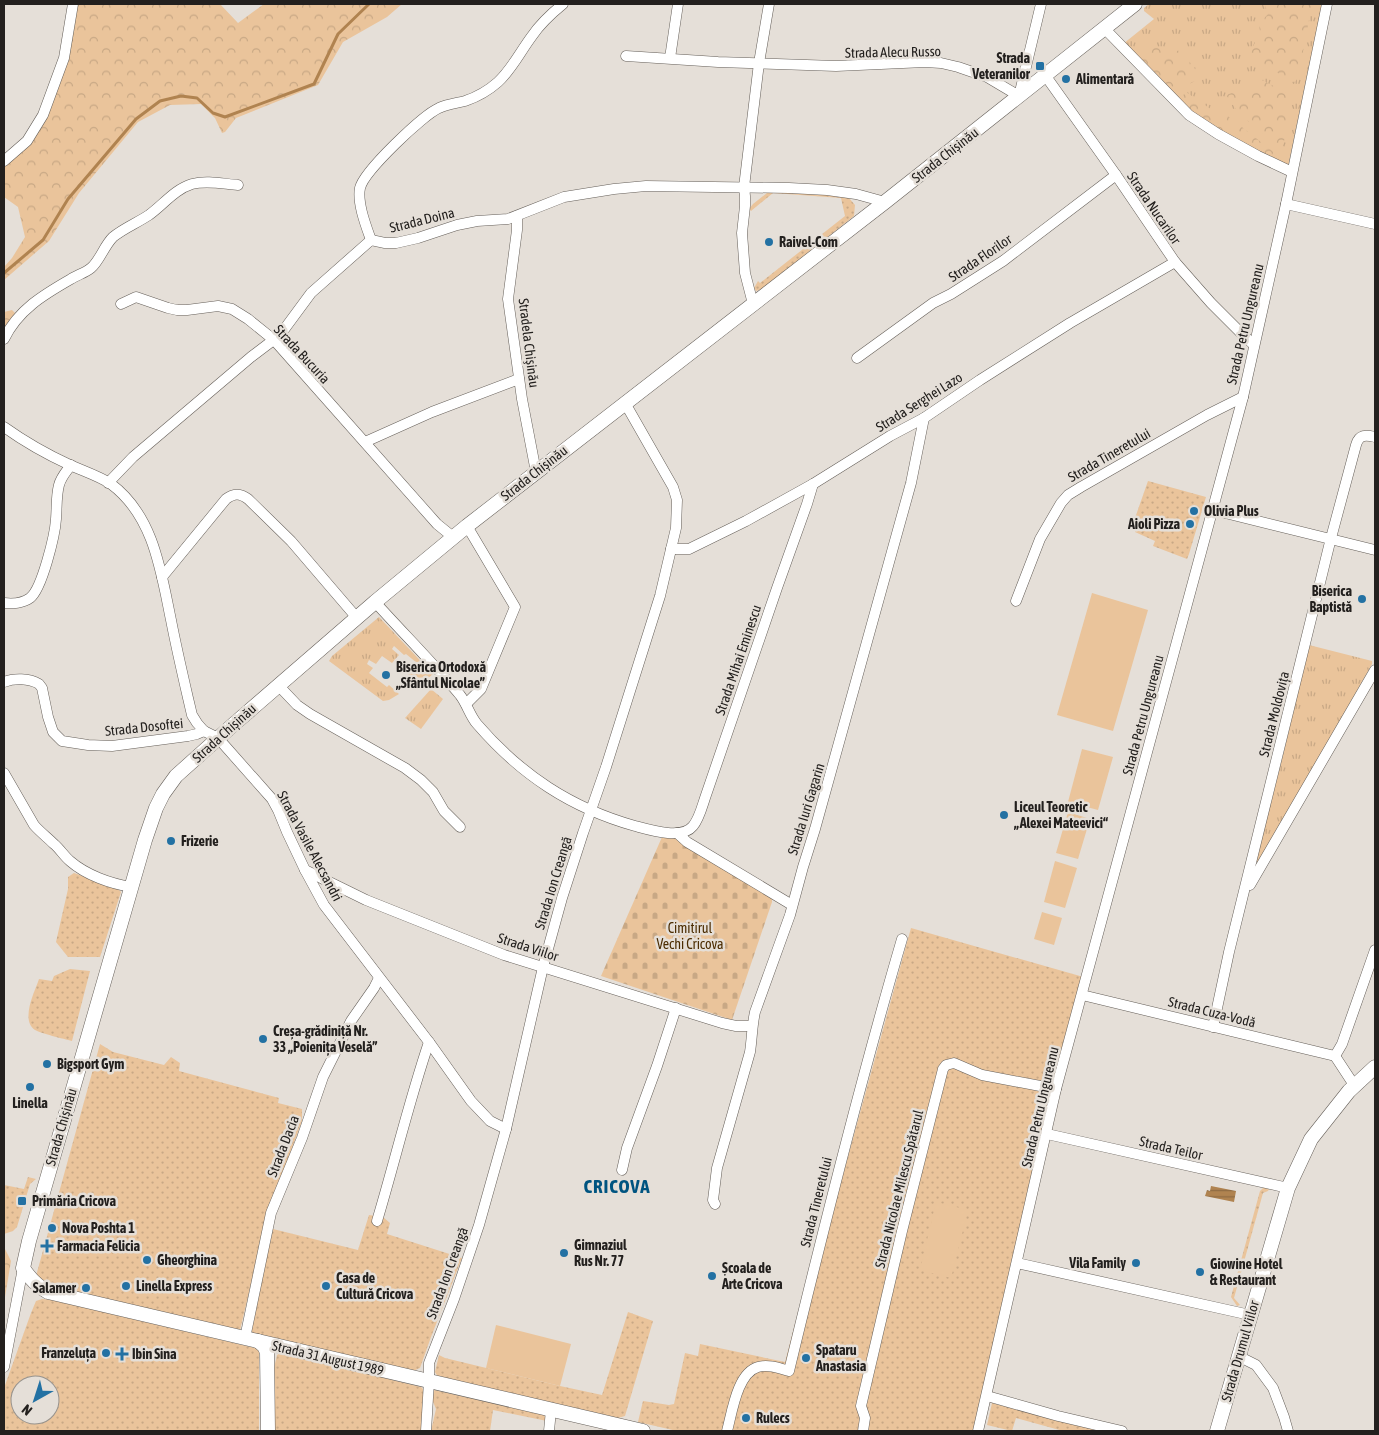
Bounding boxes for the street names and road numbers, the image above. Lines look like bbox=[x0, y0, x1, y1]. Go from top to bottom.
street label: Strada Alecu Russo bbox=[845, 43, 941, 61]
street label: Strada Chișinău bbox=[909, 124, 981, 186]
street label: Strada Nucarilor bbox=[1124, 169, 1185, 248]
street label: Strada Doina bbox=[388, 204, 456, 236]
street label: Strada Florilor bbox=[945, 231, 1015, 285]
street label: Strada Petru Ungureanu bbox=[1223, 262, 1267, 386]
street label: Stradela Chişinău bbox=[516, 297, 542, 389]
street label: Strada Bucuria bbox=[271, 321, 333, 387]
street label: Strada Serghei Lazo bbox=[873, 369, 965, 435]
street label: Strada Tineretului bbox=[1065, 425, 1153, 485]
street label: Strada Chișinău bbox=[498, 442, 570, 504]
street label: Strada Mihai Eminescu bbox=[712, 603, 764, 717]
street label: Strada Petru Ungureanu bbox=[1119, 653, 1167, 777]
street label: Strada Moldovița bbox=[1256, 670, 1292, 758]
street label: Strada Chișinău bbox=[189, 700, 259, 766]
street label: Strada Dosoftei bbox=[104, 715, 184, 739]
street label: Strada Iuri Gagarin bbox=[784, 761, 828, 857]
street label: Strada Vasile Alecsandri bbox=[274, 788, 346, 904]
street label: Strada Ion Creangă bbox=[531, 835, 575, 931]
street label: Strada Viilor bbox=[496, 930, 561, 965]
street label: Strada Cuza-Vodă bbox=[1167, 993, 1257, 1031]
street label: Strada Petru Ungureanu bbox=[1018, 1045, 1062, 1169]
street label: Strada Chișinău bbox=[42, 1086, 80, 1168]
street label: Strada Nicolae Milescu Spătarul bbox=[872, 1108, 926, 1270]
street label: Strada Dacia bbox=[264, 1113, 302, 1179]
street label: Strada Teilor bbox=[1138, 1133, 1205, 1163]
street label: Strada Tineretului bbox=[797, 1155, 835, 1249]
street label: Strada Ion Creangă bbox=[423, 1225, 471, 1321]
street label: Strada Drumul Viilor bbox=[1218, 1298, 1262, 1403]
street label: Strada 31 August 1989 bbox=[271, 1337, 385, 1379]

